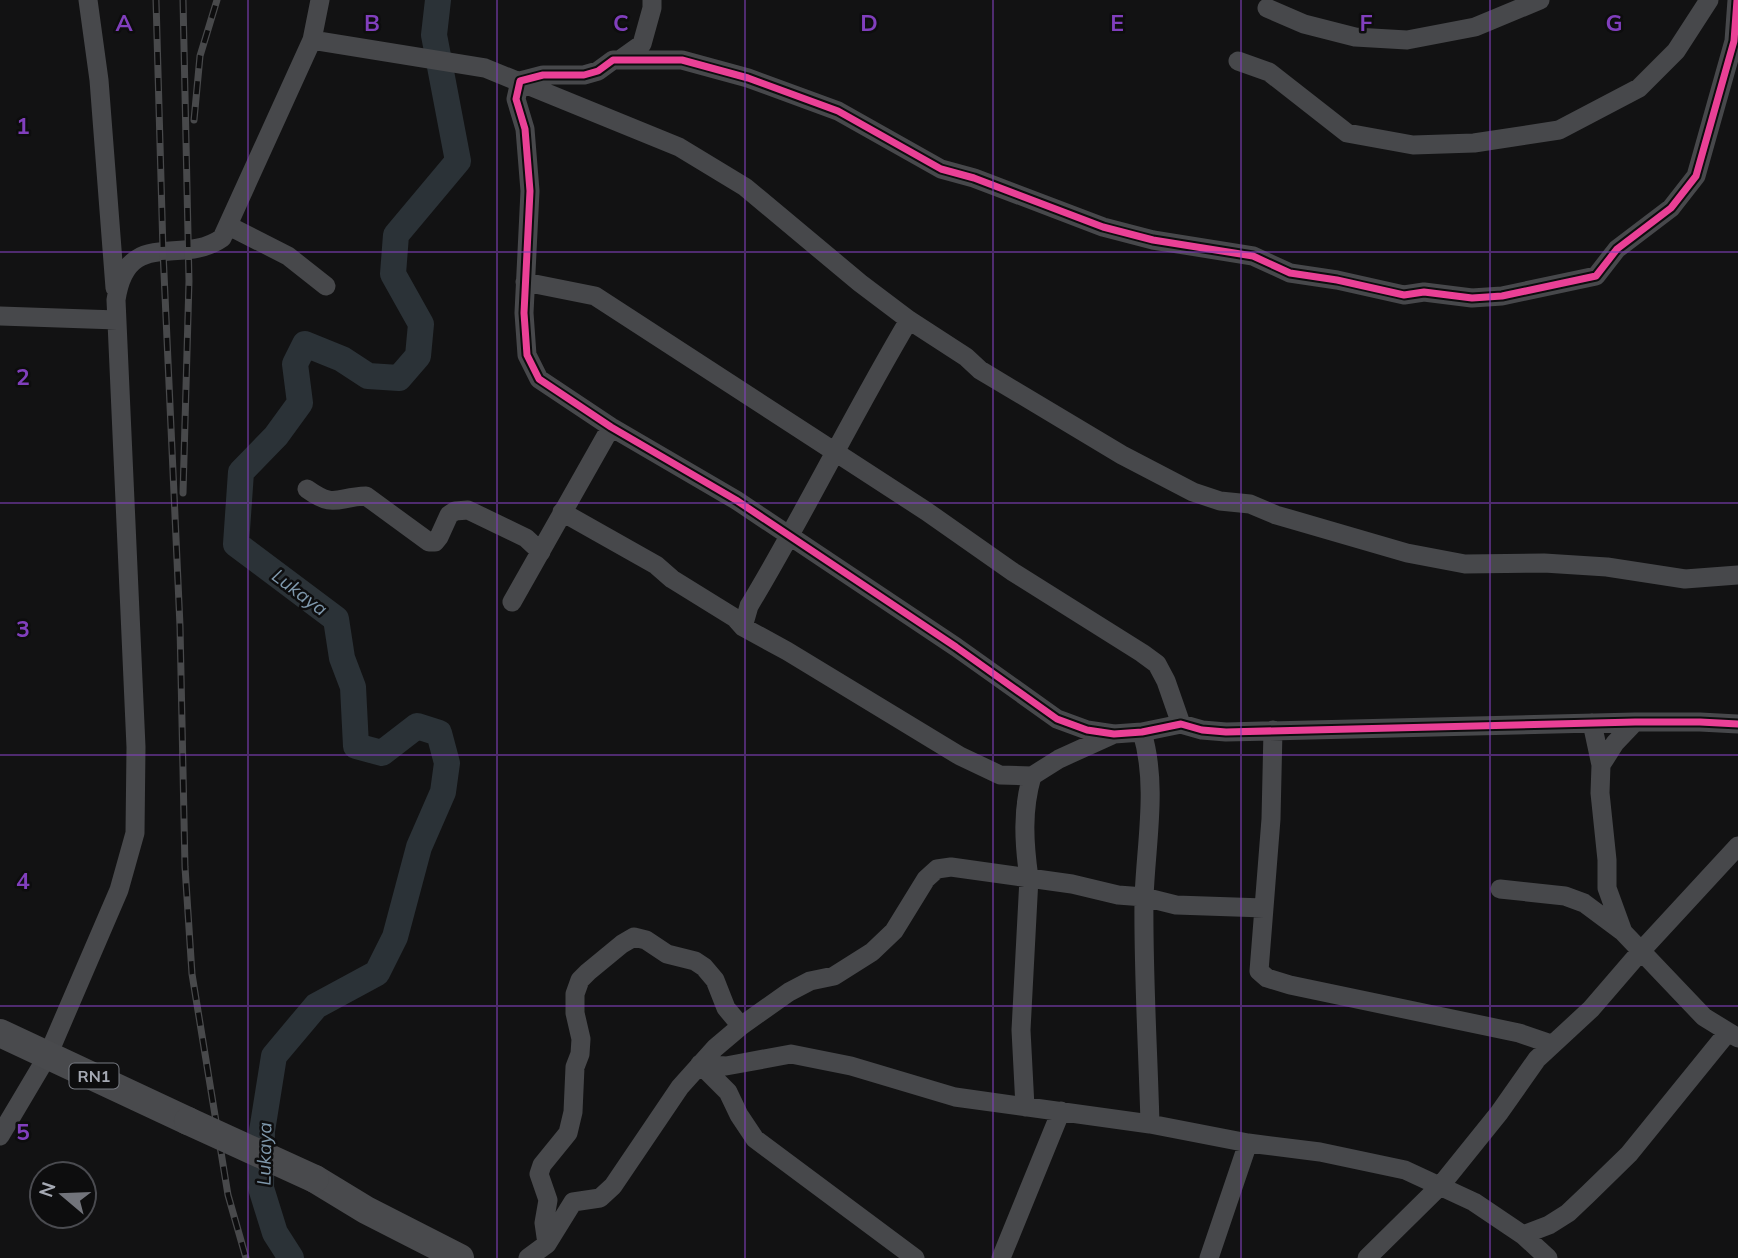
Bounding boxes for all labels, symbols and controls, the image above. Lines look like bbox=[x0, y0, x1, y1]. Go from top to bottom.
text: A bbox=[115, 8, 133, 37]
text: B bbox=[364, 8, 380, 37]
text: C bbox=[613, 8, 629, 37]
text: D bbox=[860, 8, 878, 37]
text: E bbox=[1110, 8, 1124, 37]
text: F bbox=[1359, 8, 1373, 37]
text: G bbox=[1605, 8, 1623, 37]
text: 1 bbox=[16, 111, 30, 140]
text: 2 bbox=[16, 362, 30, 391]
water label: Lukaya bbox=[267, 563, 333, 621]
text: 3 bbox=[16, 614, 30, 643]
text: 4 bbox=[16, 866, 30, 895]
road number: RN1 bbox=[70, 1064, 119, 1088]
text: 5 bbox=[16, 1117, 30, 1146]
water label: Lukaya bbox=[251, 1122, 277, 1186]
north arrow bbox=[28, 1160, 98, 1230]
text: N bbox=[33, 1179, 61, 1200]

